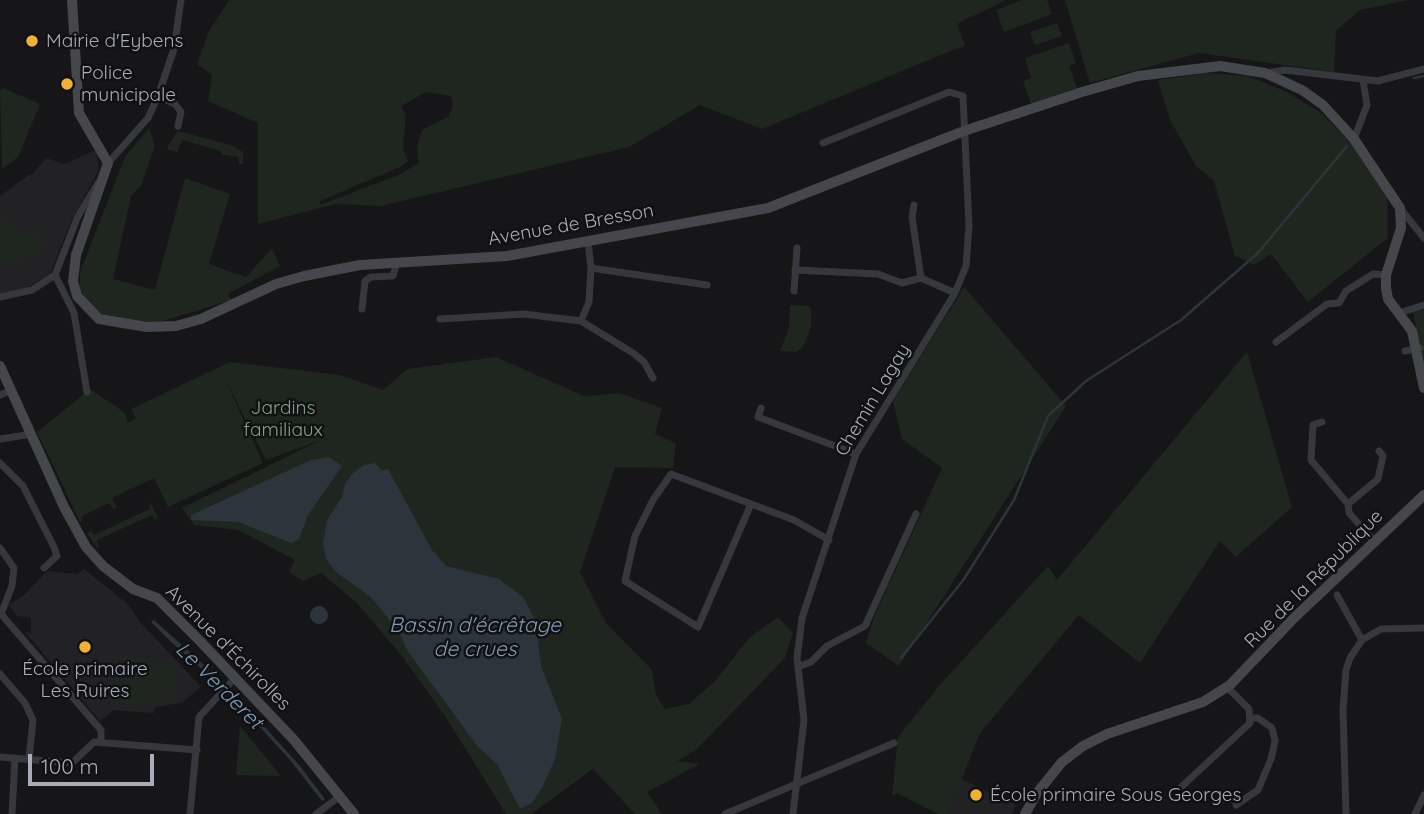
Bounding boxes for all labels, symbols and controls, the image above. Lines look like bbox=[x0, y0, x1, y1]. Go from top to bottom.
place label: Mairie d'Eybens bbox=[46, 30, 183, 52]
marker: Mairie d'Eybens bbox=[24, 33, 40, 49]
place label: Police municipale bbox=[81, 62, 176, 106]
marker: Police municipale bbox=[59, 76, 75, 92]
street label: Avenue de Bresson bbox=[486, 199, 656, 251]
street label: Chemin Lagay bbox=[830, 340, 916, 460]
park label: Jardins familiaux bbox=[243, 397, 323, 441]
street label: Rue de la République bbox=[1240, 505, 1388, 653]
street label: Avenue d'Échirolles bbox=[161, 581, 295, 715]
water label: Bassin d'écrêtage de crues bbox=[389, 613, 561, 663]
water label: Le Verderet bbox=[170, 637, 268, 735]
marker: École primaire Les Ruires bbox=[77, 639, 93, 655]
place label: École primaire Les Ruires bbox=[22, 658, 148, 702]
scale bar bbox=[32, 740, 158, 784]
text: 100 m bbox=[41, 753, 99, 779]
place label: École primaire Sous Georges bbox=[990, 784, 1241, 806]
marker: École primaire Sous Georges bbox=[968, 787, 984, 803]

